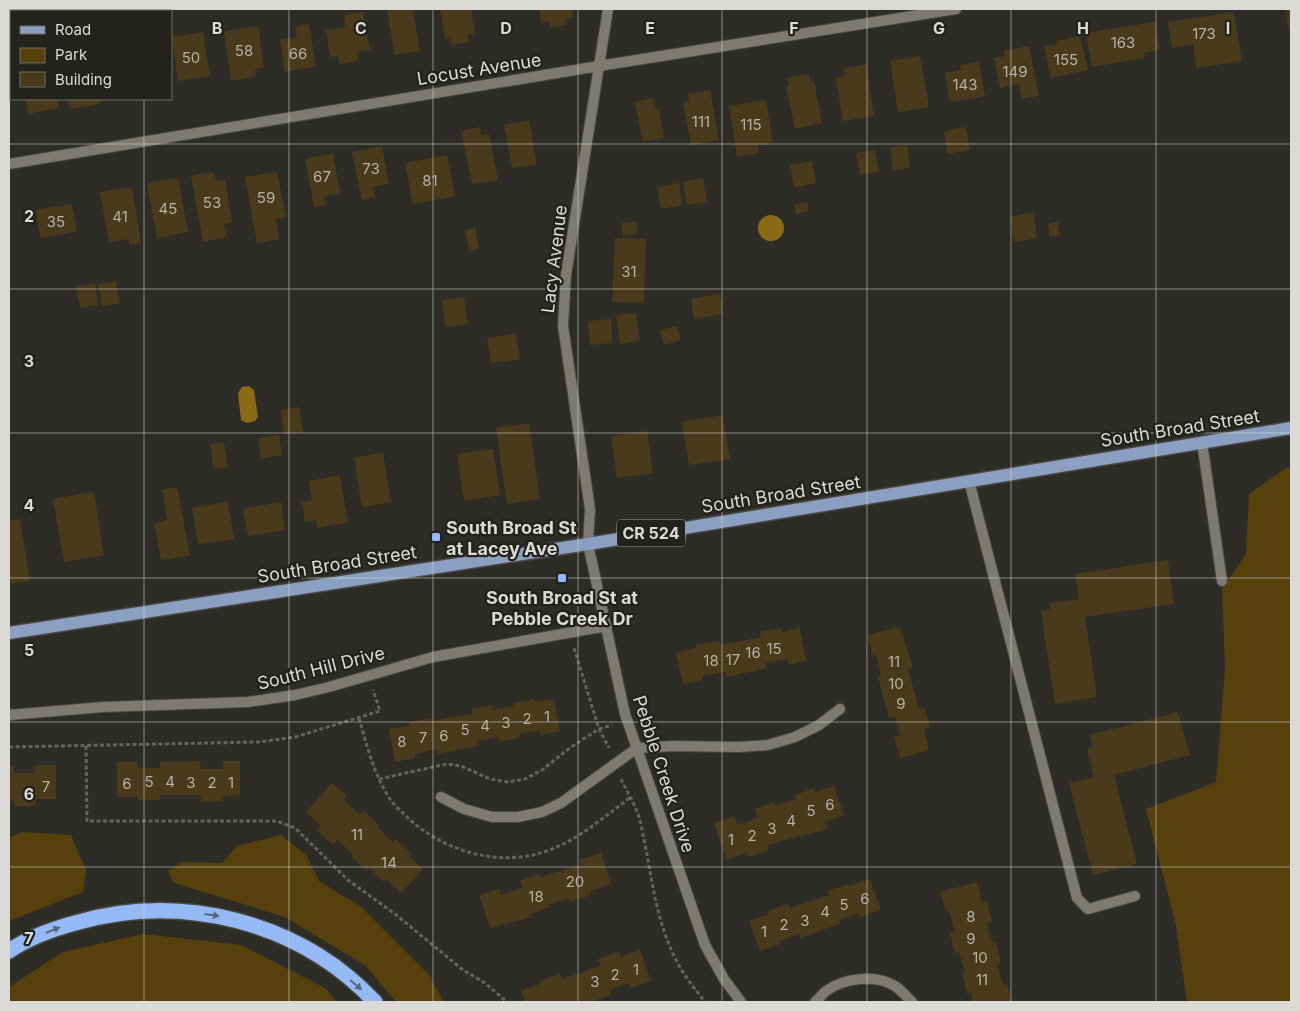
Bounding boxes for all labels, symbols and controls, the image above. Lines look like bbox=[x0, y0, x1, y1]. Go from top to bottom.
legend bbox=[10, 10, 172, 100]
text: B bbox=[212, 18, 222, 38]
text: C bbox=[355, 18, 367, 38]
text: D bbox=[500, 18, 512, 38]
text: E bbox=[645, 18, 655, 38]
text: F bbox=[789, 18, 799, 38]
text: G bbox=[933, 18, 945, 38]
text: H bbox=[1077, 18, 1089, 38]
text: I bbox=[1226, 18, 1230, 38]
text: Road bbox=[55, 20, 91, 39]
house number: 173 bbox=[1192, 24, 1216, 43]
house number: 163 bbox=[1111, 33, 1135, 52]
house number: 58 bbox=[235, 41, 253, 60]
house number: 66 bbox=[289, 44, 307, 63]
text: Park bbox=[55, 45, 88, 64]
house number: 50 bbox=[182, 48, 200, 67]
street label: Locust Avenue bbox=[415, 49, 543, 89]
house number: 155 bbox=[1054, 50, 1078, 69]
house number: 149 bbox=[1002, 62, 1028, 81]
text: Building bbox=[55, 70, 112, 89]
house number: 143 bbox=[952, 75, 978, 94]
house number: 111 bbox=[692, 112, 710, 131]
house number: 115 bbox=[740, 115, 762, 134]
house number: 73 bbox=[362, 159, 380, 178]
house number: 67 bbox=[313, 167, 331, 186]
house number: 81 bbox=[422, 171, 438, 190]
house number: 59 bbox=[257, 188, 275, 207]
house number: 53 bbox=[203, 193, 221, 212]
house number: 45 bbox=[159, 199, 177, 218]
street label: Lacy Avenue bbox=[537, 204, 571, 314]
text: 2 bbox=[24, 206, 34, 226]
house number: 41 bbox=[112, 207, 128, 226]
house number: 35 bbox=[47, 212, 65, 231]
house number: 31 bbox=[621, 262, 637, 281]
text: 3 bbox=[24, 351, 34, 371]
street label: South Broad Street bbox=[1099, 405, 1261, 451]
street label: South Broad Street bbox=[700, 471, 862, 517]
text: 4 bbox=[24, 495, 35, 515]
place label: South Broad St at Lacey Ave bbox=[446, 517, 577, 559]
road number: CR 524 bbox=[617, 520, 685, 546]
marker: South Broad St at Lacey Ave bbox=[430, 531, 442, 543]
street label: South Broad Street bbox=[256, 541, 418, 587]
marker: South Broad St at Pebble Creek Dr bbox=[556, 572, 568, 584]
place label: South Broad St at Pebble Creek Dr bbox=[486, 587, 638, 629]
house number: 15 bbox=[766, 639, 782, 658]
text: 5 bbox=[24, 640, 34, 660]
street label: South Hill Drive bbox=[255, 642, 387, 694]
house number: 16 bbox=[745, 643, 761, 662]
house number: 17 bbox=[726, 650, 740, 669]
house number: 18 bbox=[703, 651, 719, 670]
house number: 11 bbox=[888, 652, 900, 671]
house number: 10 bbox=[888, 674, 904, 693]
street label: Pebble Creek Drive bbox=[629, 693, 699, 855]
house number: 9 bbox=[896, 694, 906, 713]
house number: 1 bbox=[544, 707, 550, 726]
house number: 2 bbox=[522, 709, 532, 728]
house number: 3 bbox=[501, 713, 511, 732]
house number: 4 bbox=[480, 716, 490, 735]
house number: 5 bbox=[460, 720, 470, 739]
house number: 6 bbox=[439, 726, 449, 745]
house number: 7 bbox=[419, 728, 427, 747]
house number: 8 bbox=[397, 732, 407, 751]
house number: 5 bbox=[144, 772, 154, 791]
house number: 4 bbox=[165, 772, 175, 791]
house number: 3 bbox=[186, 773, 196, 792]
house number: 2 bbox=[207, 773, 217, 792]
house number: 1 bbox=[228, 773, 234, 792]
house number: 6 bbox=[122, 774, 132, 793]
house number: 7 bbox=[42, 777, 50, 796]
text: 6 bbox=[24, 784, 34, 804]
house number: 6 bbox=[825, 795, 835, 814]
house number: 5 bbox=[806, 801, 816, 820]
house number: 4 bbox=[786, 811, 796, 830]
house number: 3 bbox=[767, 819, 777, 838]
house number: 11 bbox=[351, 825, 363, 844]
house number: 2 bbox=[747, 826, 757, 845]
house number: 1 bbox=[728, 830, 734, 849]
house number: 14 bbox=[381, 853, 397, 872]
house number: 20 bbox=[566, 872, 584, 891]
house number: 18 bbox=[528, 887, 544, 906]
house number: 6 bbox=[860, 889, 870, 908]
house number: 5 bbox=[839, 895, 849, 914]
house number: 4 bbox=[820, 902, 830, 921]
house number: 8 bbox=[966, 907, 976, 926]
one-way arrow bbox=[205, 911, 221, 919]
house number: 3 bbox=[800, 911, 810, 930]
house number: 2 bbox=[779, 915, 789, 934]
house number: 1 bbox=[761, 922, 767, 941]
one-way arrow bbox=[46, 926, 61, 934]
text: 7 bbox=[24, 928, 34, 948]
house number: 9 bbox=[966, 929, 976, 948]
house number: 10 bbox=[972, 948, 988, 967]
house number: 1 bbox=[633, 960, 639, 979]
house number: 2 bbox=[610, 965, 620, 984]
house number: 11 bbox=[976, 970, 988, 989]
house number: 3 bbox=[590, 972, 600, 991]
one-way arrow bbox=[350, 980, 363, 991]

